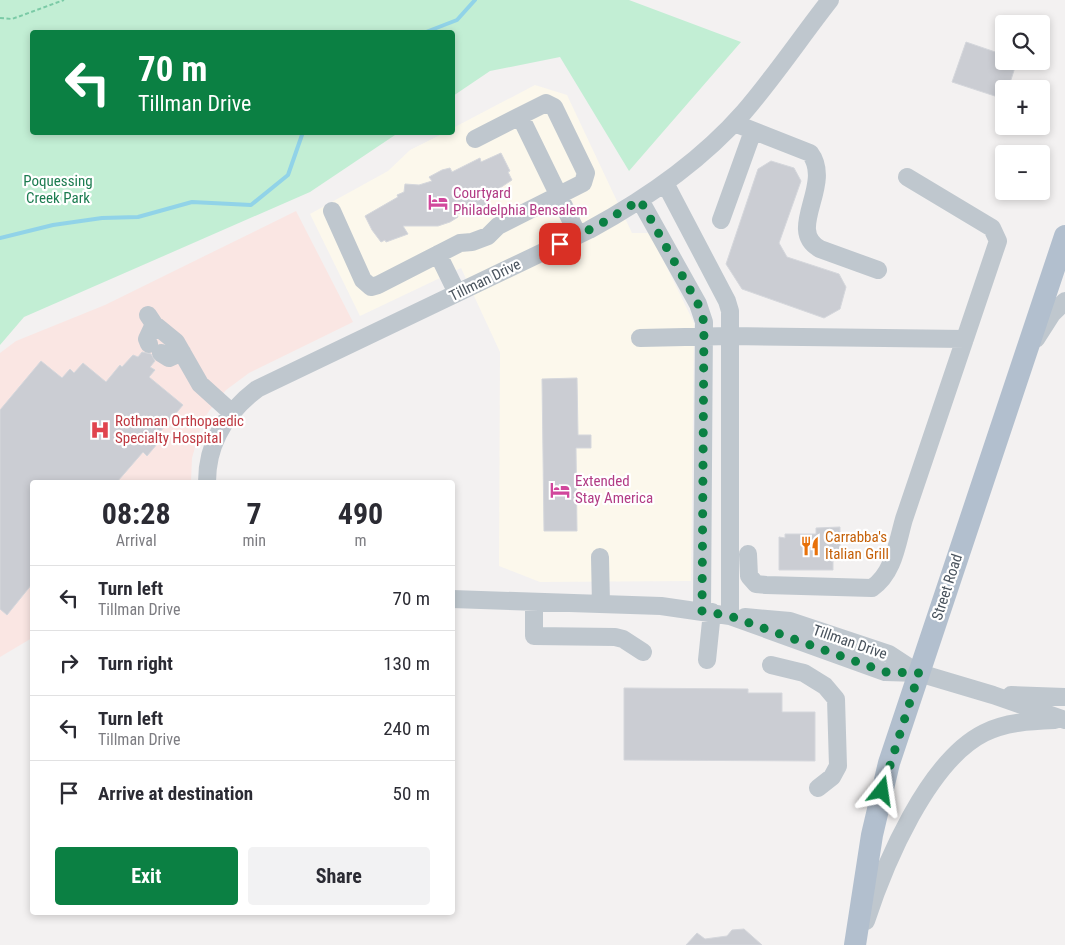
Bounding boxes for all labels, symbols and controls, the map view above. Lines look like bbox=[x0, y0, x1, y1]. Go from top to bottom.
map controls bbox=[995, 15, 1050, 200]
button: search bbox=[995, 15, 1050, 70]
text: 70 m bbox=[138, 49, 207, 90]
icon: left bbox=[55, 50, 120, 115]
button: + bbox=[995, 80, 1050, 135]
text: Tillman Drive bbox=[138, 91, 251, 116]
button: − bbox=[995, 145, 1050, 200]
park label: Poquessing Creek Park bbox=[23, 172, 93, 207]
place label: Courtyard Philadelphia Bensalem bbox=[453, 184, 588, 219]
hotel icon: Courtyard Philadelphia Bensalem bbox=[427, 191, 449, 213]
pin bbox=[539, 223, 581, 265]
icon: arrive bbox=[546, 230, 574, 258]
street label: Tillman Drive bbox=[446, 255, 524, 305]
place label: Rothman Orthopaedic Specialty Hospital bbox=[115, 412, 244, 447]
hospital icon: Rothman Orthopaedic Specialty Hospital bbox=[89, 419, 111, 441]
place label: Extended Stay America bbox=[575, 472, 653, 507]
hotel icon: Extended Stay America bbox=[549, 479, 571, 501]
text: 08:28 bbox=[102, 496, 171, 531]
text: 7 bbox=[247, 496, 262, 531]
text: 490 bbox=[338, 496, 383, 531]
place label: Carrabba's Italian Grill bbox=[825, 528, 889, 563]
text: Arrival bbox=[116, 531, 157, 550]
text: min bbox=[242, 531, 266, 550]
text: m bbox=[354, 531, 366, 550]
restaurant icon: Carrabba's Italian Grill bbox=[799, 535, 821, 557]
street label: Street Road bbox=[928, 552, 966, 622]
text: Turn left bbox=[98, 577, 163, 600]
icon: left bbox=[55, 584, 83, 612]
text: 70 m bbox=[393, 587, 430, 610]
text: Tillman Drive bbox=[98, 600, 180, 619]
street label: Tillman Drive bbox=[811, 621, 889, 663]
icon: right bbox=[55, 649, 83, 677]
text: Turn right bbox=[98, 652, 173, 675]
text: 130 m bbox=[383, 652, 430, 675]
text: Turn left bbox=[98, 707, 163, 730]
icon: left bbox=[55, 714, 83, 742]
text: 240 m bbox=[383, 717, 430, 740]
text: Tillman Drive bbox=[98, 730, 180, 749]
position arrow bbox=[855, 764, 907, 816]
icon: arrive bbox=[55, 779, 83, 807]
text: Arrive at destination bbox=[98, 782, 253, 805]
text: 50 m bbox=[393, 782, 430, 805]
button: Exit bbox=[55, 847, 238, 905]
button: Share bbox=[248, 847, 430, 905]

